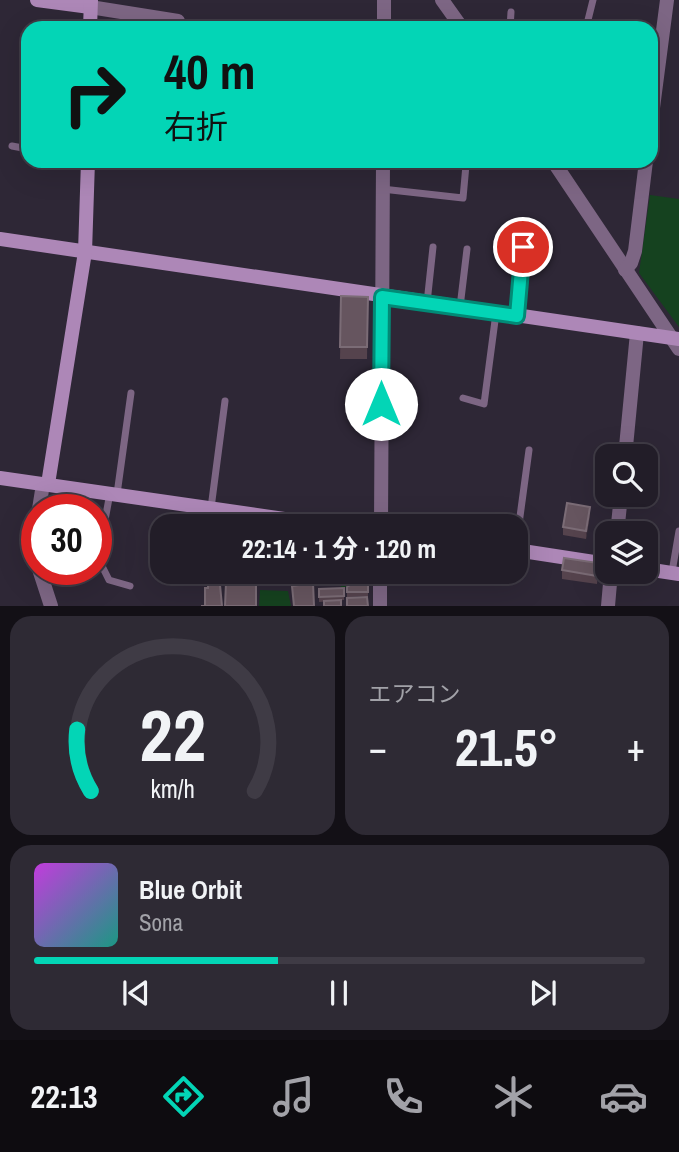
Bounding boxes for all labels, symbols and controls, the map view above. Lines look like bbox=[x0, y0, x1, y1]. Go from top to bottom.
text: 40 m bbox=[164, 38, 256, 104]
icon: right bbox=[49, 49, 140, 140]
text: 右折 bbox=[164, 105, 228, 148]
pin bbox=[493, 217, 553, 277]
icon: arrive bbox=[504, 228, 542, 266]
position arrow bbox=[344, 367, 418, 441]
map controls bbox=[595, 444, 658, 584]
button: search bbox=[595, 444, 658, 507]
speed limit sign: 30 bbox=[21, 494, 112, 585]
button: layers bbox=[595, 521, 658, 584]
text: 22:14 · 1 分 · 120 m bbox=[242, 531, 436, 566]
text: エアコン bbox=[369, 678, 461, 709]
text: 22 bbox=[139, 687, 205, 785]
text: 21.5° bbox=[455, 712, 559, 782]
text: − bbox=[369, 722, 387, 773]
text: + bbox=[627, 722, 645, 773]
text: km/h bbox=[150, 772, 194, 806]
text: Blue Orbit bbox=[139, 872, 242, 907]
text: Sona bbox=[139, 907, 183, 938]
icon: previous bbox=[117, 974, 155, 1012]
icon: pause bbox=[320, 974, 358, 1012]
icon: next bbox=[524, 974, 562, 1012]
icon: directions bbox=[159, 1072, 208, 1121]
icon: music bbox=[269, 1072, 318, 1121]
icon: phone bbox=[379, 1072, 428, 1121]
icon: climate bbox=[489, 1072, 538, 1121]
icon: car bbox=[599, 1072, 648, 1121]
text: 22:13 bbox=[31, 1075, 98, 1118]

